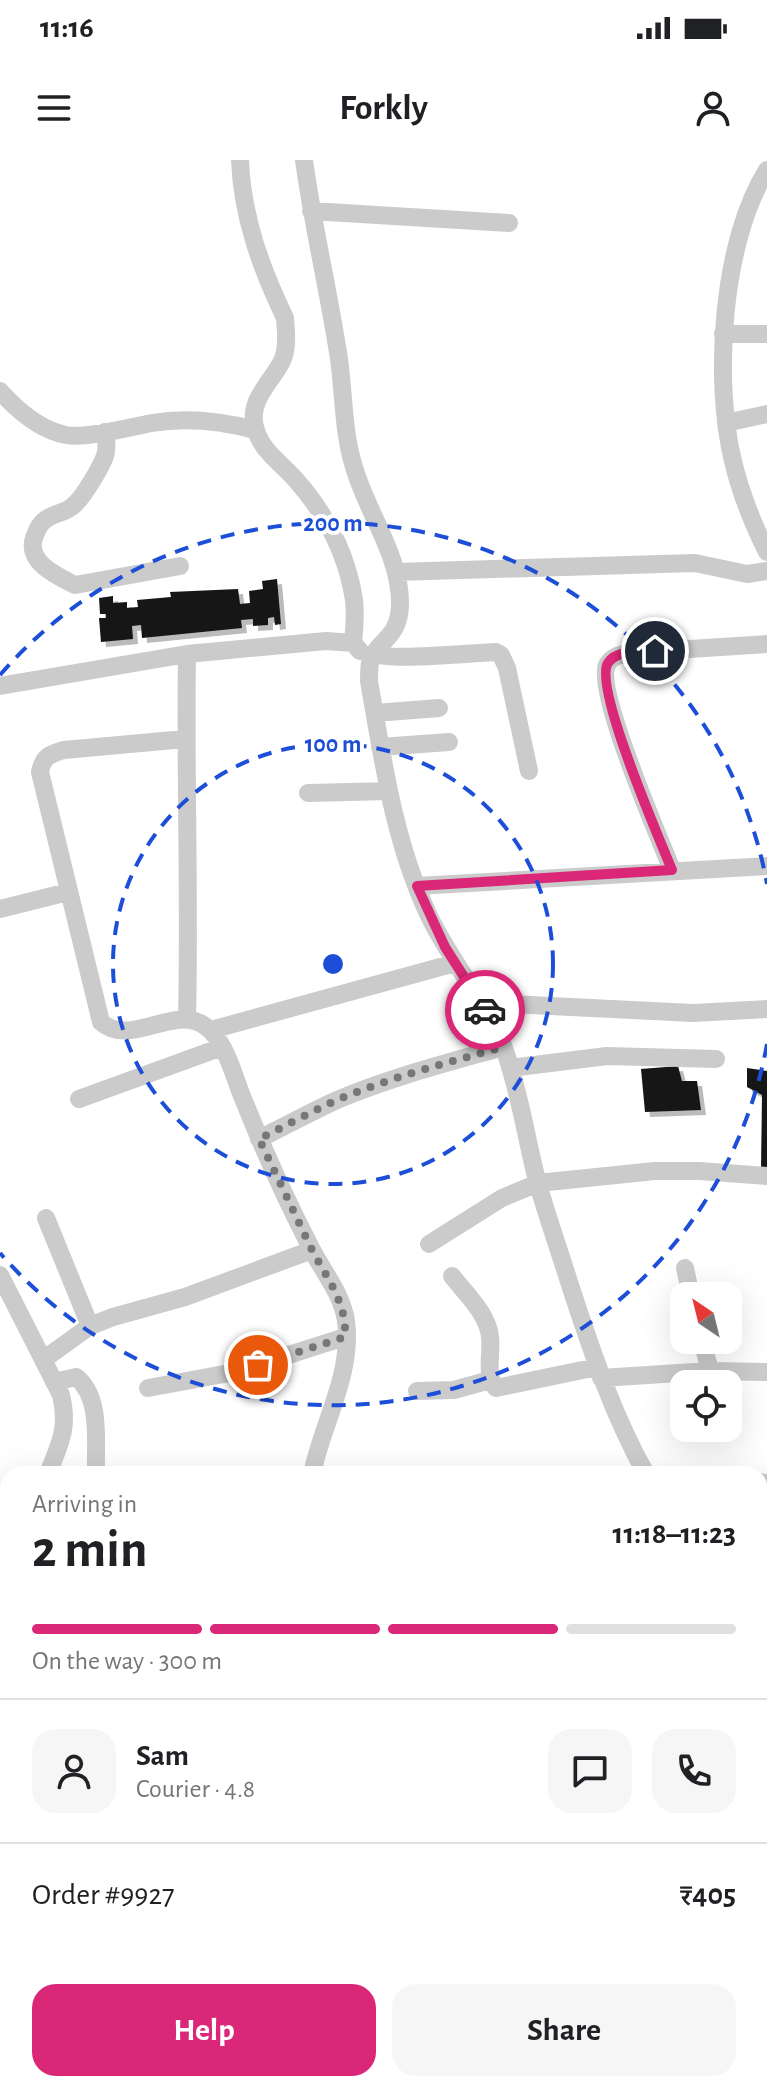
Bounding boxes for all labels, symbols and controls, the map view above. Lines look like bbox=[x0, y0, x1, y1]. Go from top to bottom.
text: 11:16 bbox=[40, 13, 94, 43]
icon: menu bbox=[32, 86, 76, 130]
icon: person bbox=[691, 86, 735, 130]
text: Forkly bbox=[339, 90, 428, 126]
text: 200 m bbox=[303, 512, 363, 536]
pin bbox=[621, 617, 689, 685]
icon: home bbox=[633, 629, 677, 673]
text: 100 m bbox=[305, 733, 361, 757]
centre of rings bbox=[319, 950, 347, 978]
courier bbox=[445, 970, 525, 1050]
icon: car bbox=[463, 988, 507, 1032]
north arrow bbox=[670, 1282, 742, 1354]
map controls bbox=[670, 1282, 742, 1442]
pin bbox=[224, 1331, 292, 1399]
icon: bag bbox=[236, 1343, 280, 1387]
button: locate bbox=[670, 1370, 742, 1442]
text: Arriving in bbox=[32, 1491, 137, 1517]
text: 11:18–11:23 bbox=[613, 1519, 736, 1549]
text: 2 min bbox=[32, 1524, 147, 1576]
text: On the way · 300 m bbox=[32, 1648, 222, 1674]
button: person bbox=[32, 1729, 116, 1813]
button: chat bbox=[548, 1729, 632, 1813]
button: phone bbox=[652, 1729, 736, 1813]
text: Sam bbox=[136, 1741, 189, 1771]
text: Courier · 4.8 bbox=[136, 1776, 255, 1802]
text: Order #9927 bbox=[32, 1880, 175, 1910]
text: ₹405 bbox=[680, 1880, 736, 1910]
button: Help bbox=[32, 1984, 376, 2076]
button: Share bbox=[392, 1984, 736, 2076]

